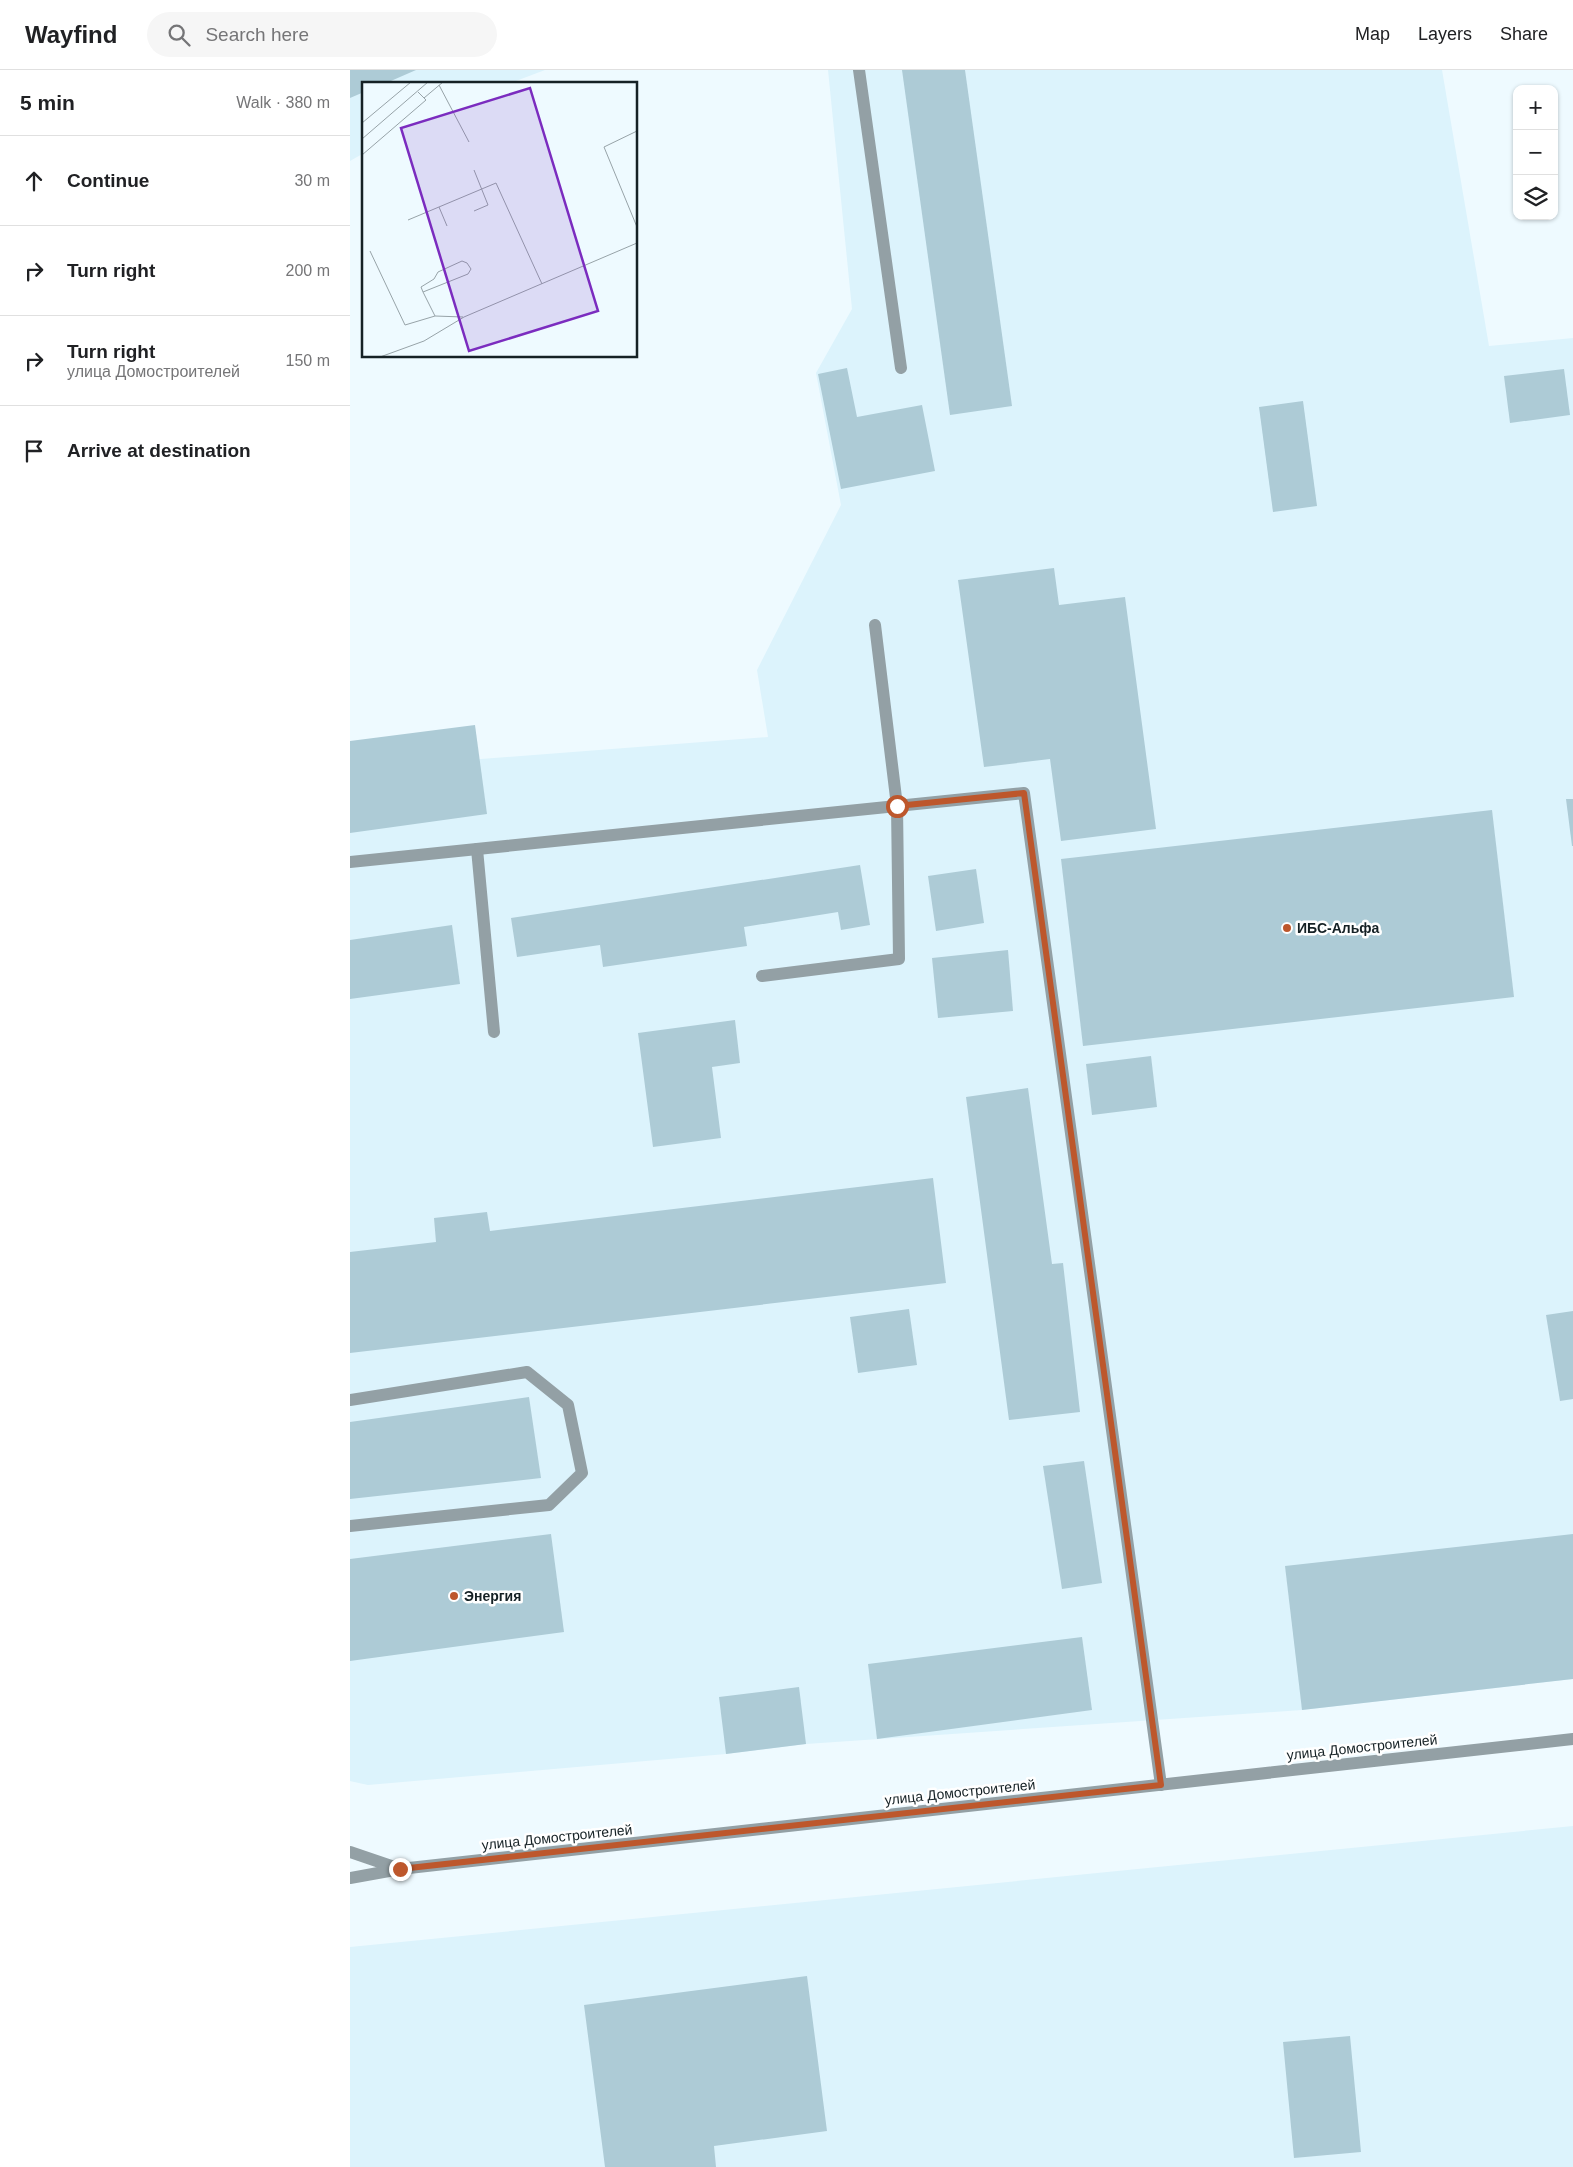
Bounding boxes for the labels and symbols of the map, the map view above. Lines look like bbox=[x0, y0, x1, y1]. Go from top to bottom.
inset map bbox=[362, 82, 638, 358]
route start bbox=[886, 795, 909, 818]
place label: ИБС-Альфа bbox=[1297, 920, 1380, 936]
marker: ИБС-Альфа bbox=[1281, 922, 1293, 934]
place label: Энергия bbox=[464, 1588, 521, 1604]
marker: Энергия bbox=[448, 1590, 460, 1602]
street label: улица Домостроителей bbox=[1286, 1731, 1438, 1763]
street label: улица Домостроителей bbox=[884, 1776, 1036, 1808]
street label: улица Домостроителей bbox=[481, 1821, 633, 1853]
route end bbox=[389, 1858, 412, 1881]

